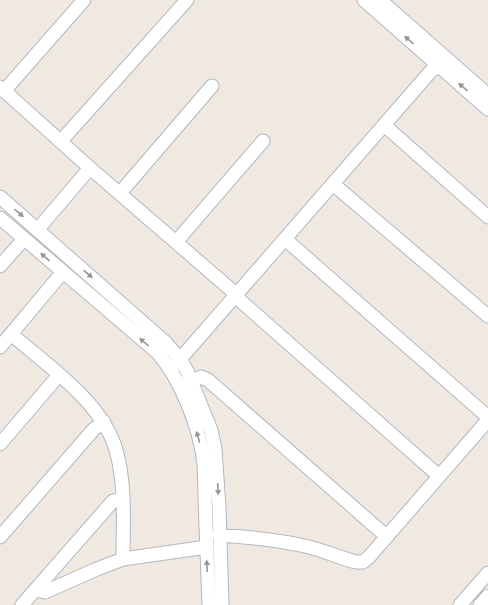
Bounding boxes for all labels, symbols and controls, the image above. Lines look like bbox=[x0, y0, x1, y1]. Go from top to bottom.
one-way arrow bbox=[405, 36, 414, 45]
one-way arrow bbox=[458, 83, 469, 92]
one-way arrow bbox=[14, 209, 24, 218]
one-way arrow bbox=[40, 253, 50, 262]
one-way arrow bbox=[83, 269, 93, 278]
one-way arrow bbox=[139, 337, 149, 346]
one-way arrow bbox=[195, 430, 201, 442]
one-way arrow bbox=[215, 483, 221, 496]
one-way arrow bbox=[204, 560, 211, 572]

